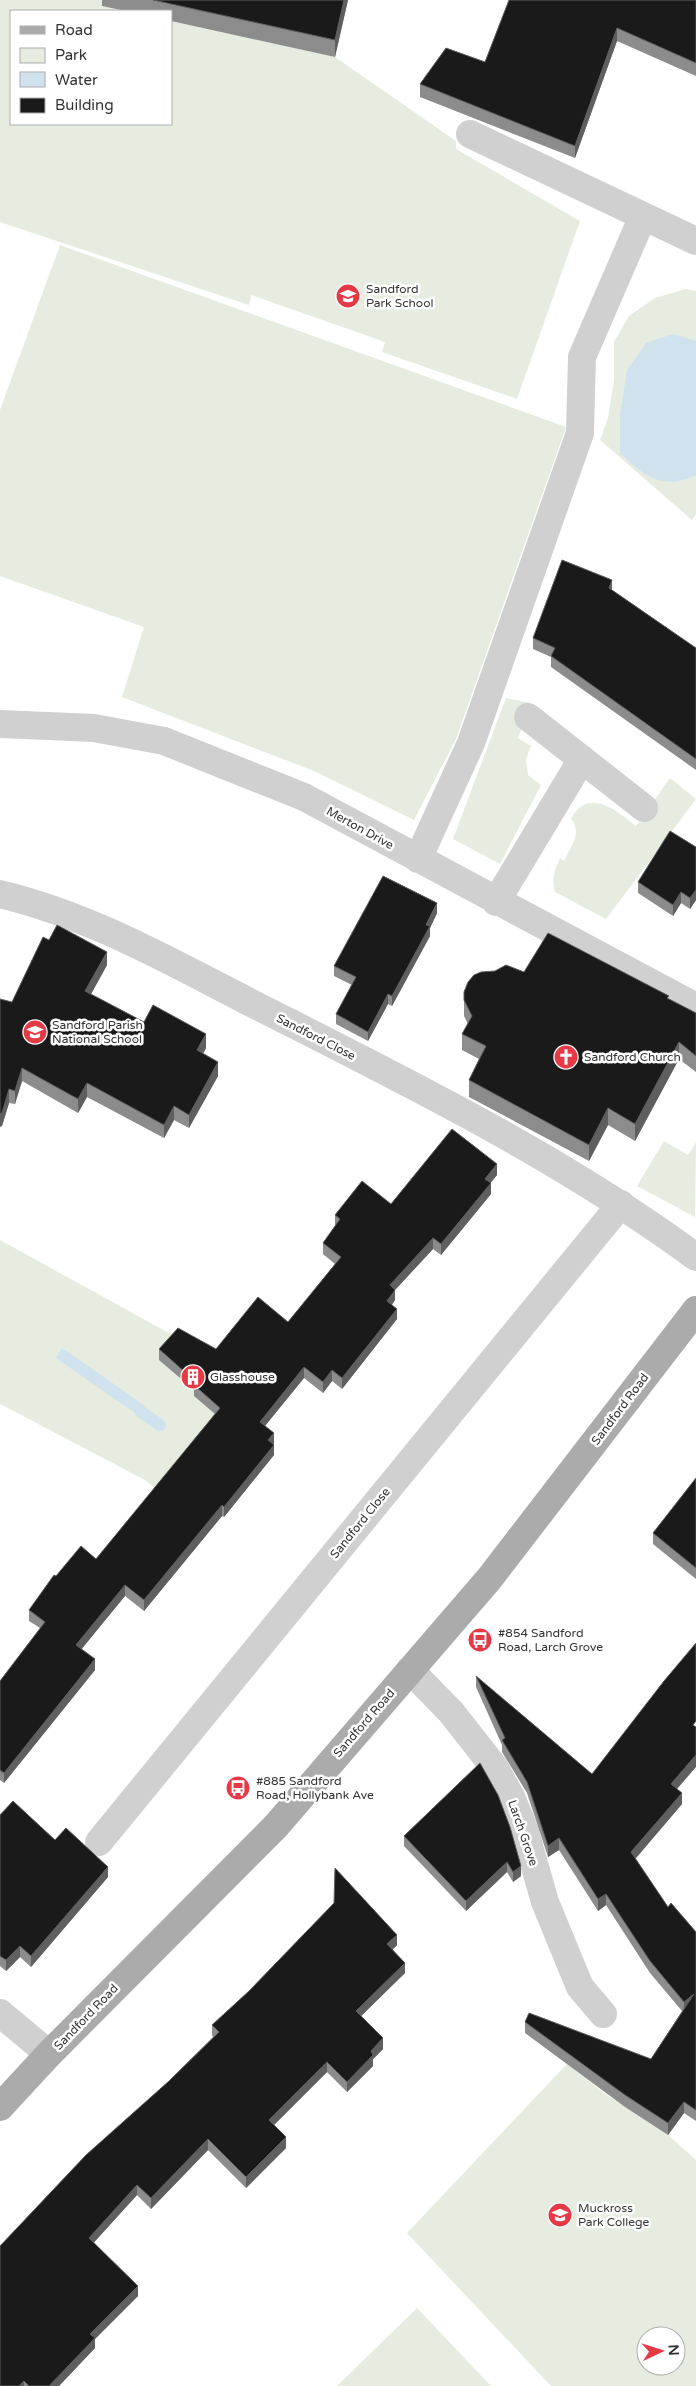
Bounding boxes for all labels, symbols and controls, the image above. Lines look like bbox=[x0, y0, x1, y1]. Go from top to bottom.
legend bbox=[10, 10, 172, 125]
text: Road bbox=[55, 21, 93, 39]
text: Park bbox=[55, 46, 87, 64]
text: Water bbox=[55, 71, 98, 89]
text: Building bbox=[55, 96, 114, 114]
place label: Sandford Park School bbox=[366, 282, 433, 310]
school or university icon: Sandford Park School bbox=[335, 283, 361, 309]
street label: Merton Drive bbox=[324, 804, 396, 852]
street label: Sandford Close bbox=[274, 1011, 358, 1063]
place label: Sandford Parish National School bbox=[52, 1018, 143, 1046]
school or university icon: Sandford Parish National School bbox=[22, 1019, 48, 1045]
church icon: Sandford Church bbox=[553, 1044, 579, 1070]
place label: Sandford Church bbox=[584, 1050, 681, 1064]
building icon: Glasshouse bbox=[180, 1364, 206, 1390]
place label: Glasshouse bbox=[210, 1370, 275, 1384]
street label: Sandford Road bbox=[589, 1371, 651, 1447]
street label: Sandford Close bbox=[327, 1485, 393, 1561]
place label: #854 Sandford Road, Larch Grove bbox=[498, 1626, 603, 1654]
bus stop icon: #854 Sandford Road, Larch Grove bbox=[467, 1627, 493, 1653]
street label: Sandford Road bbox=[331, 1686, 397, 1760]
place label: #885 Sandford Road, Hollybank Ave bbox=[256, 1774, 374, 1802]
bus stop icon: #885 Sandford Road, Hollybank Ave bbox=[225, 1775, 251, 1801]
street label: Larch Grove bbox=[505, 1798, 541, 1868]
street label: Sandford Road bbox=[51, 1981, 121, 2053]
place label: Muckross Park College bbox=[578, 2201, 650, 2229]
school or university icon: Muckross Park College bbox=[547, 2202, 573, 2228]
north arrow bbox=[636, 2326, 686, 2376]
text: N bbox=[665, 2344, 682, 2356]

